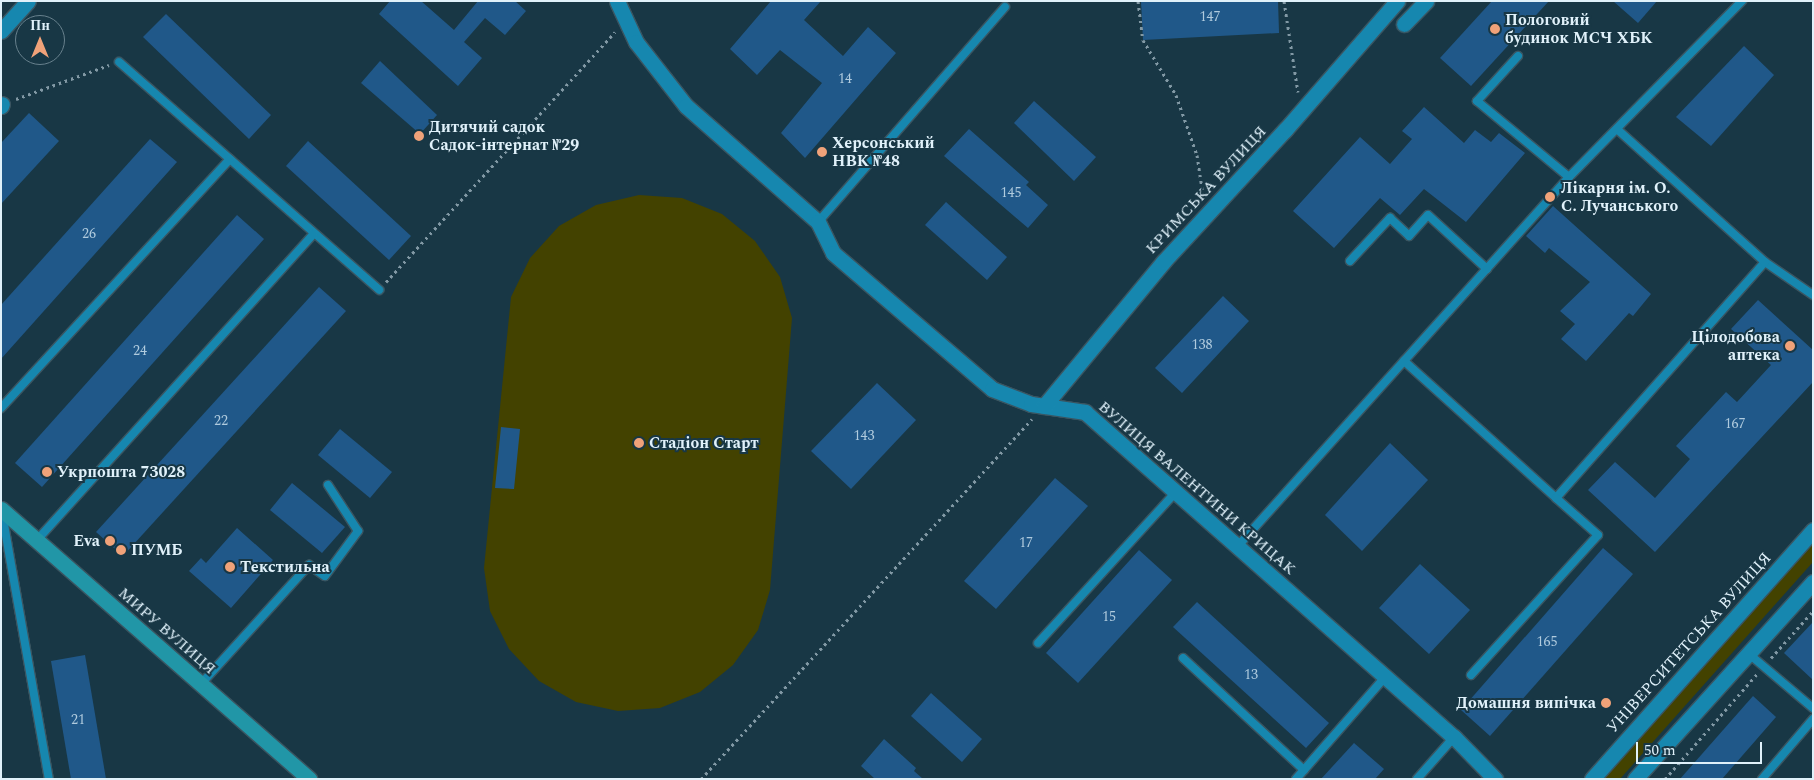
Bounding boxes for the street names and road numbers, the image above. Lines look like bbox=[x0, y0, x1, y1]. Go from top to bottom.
street label: КРИМСЬКА ВУЛИЦЯ bbox=[1142, 122, 1270, 258]
street label: ВУЛИЦЯ ВАЛЕНТИНИ КРИЦАК bbox=[1094, 397, 1300, 579]
street label: УНІВЕРСИТЕТСЬКА ВУЛИЦЯ bbox=[1603, 549, 1775, 737]
street label: МИРУ ВУЛИЦЯ bbox=[114, 583, 220, 679]

